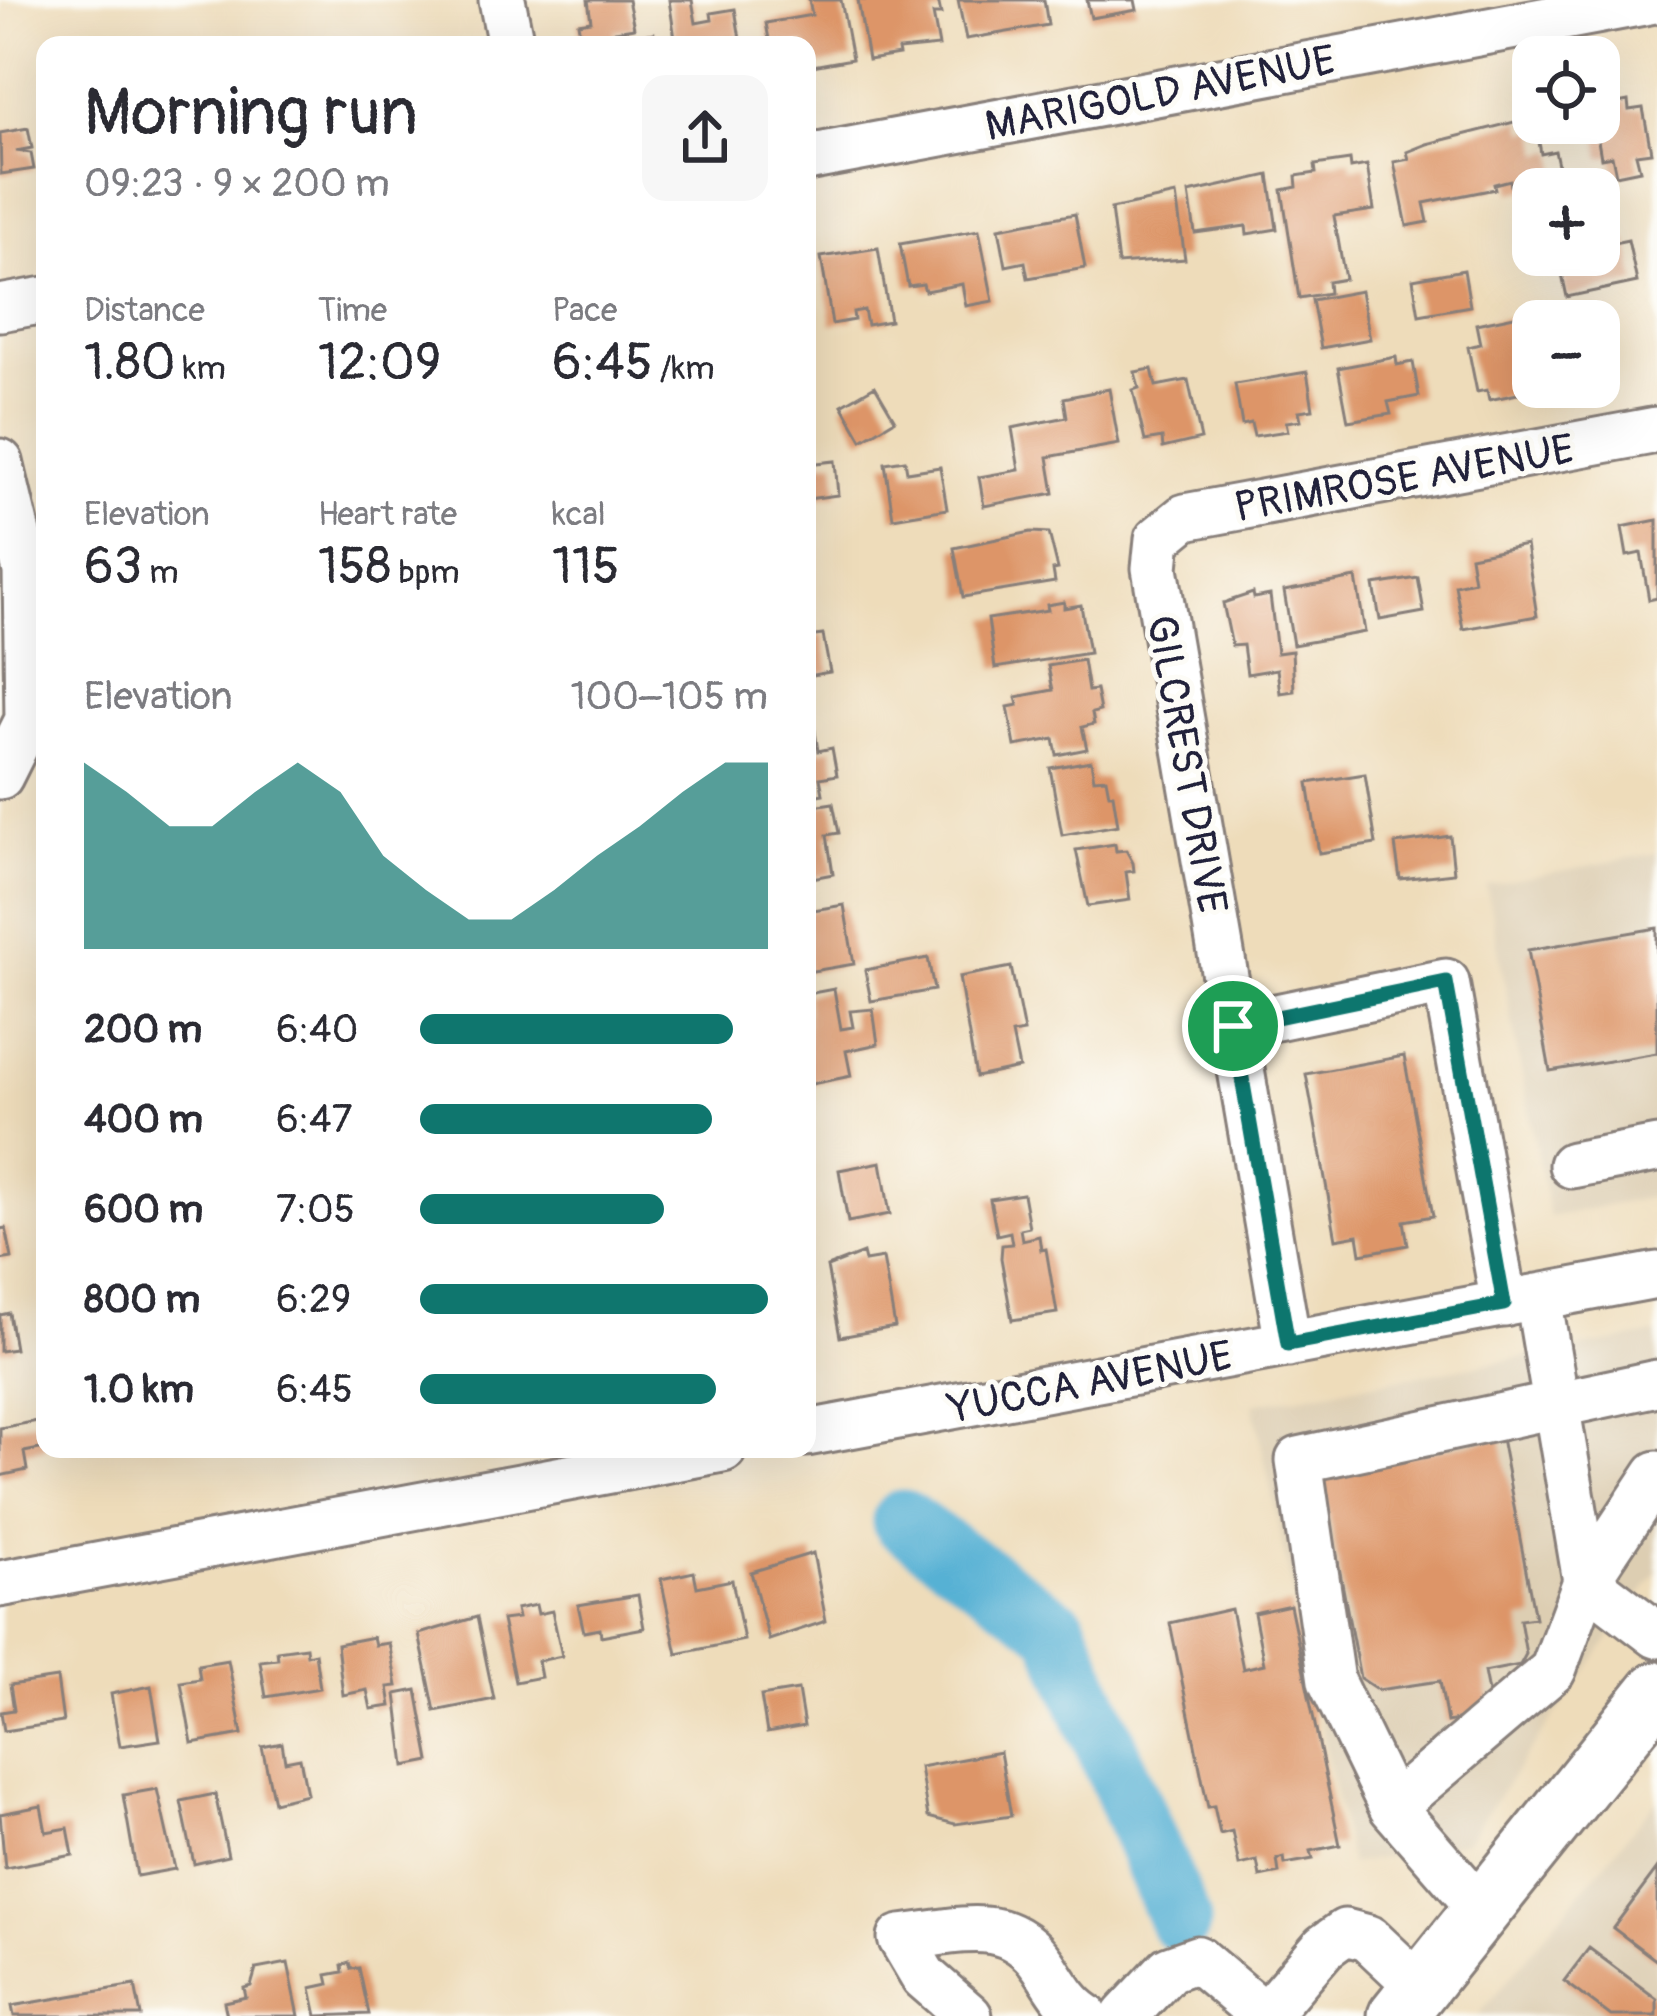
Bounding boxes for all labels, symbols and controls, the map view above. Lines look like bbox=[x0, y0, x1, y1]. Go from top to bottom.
street label: MARIGOLD AVENUE bbox=[981, 35, 1340, 153]
map controls bbox=[1512, 36, 1620, 408]
button: locate bbox=[1512, 36, 1620, 144]
text: Morning run bbox=[84, 72, 418, 155]
button: share bbox=[642, 75, 768, 201]
text: 09:23 · 9 × 200 m bbox=[84, 159, 390, 208]
button: + bbox=[1512, 168, 1620, 276]
text: Distance bbox=[84, 290, 205, 331]
text: Time bbox=[318, 290, 387, 331]
text: Pace bbox=[552, 290, 617, 331]
button: − bbox=[1512, 300, 1620, 408]
text: 1.80 bbox=[84, 331, 176, 395]
text: 12:09 bbox=[318, 331, 441, 395]
text: 6:45 bbox=[552, 331, 653, 395]
text: km bbox=[176, 348, 226, 389]
text: /km bbox=[653, 348, 715, 389]
street label: PRIMROSE AVENUE bbox=[1231, 424, 1578, 534]
text: Elevation bbox=[84, 494, 210, 535]
text: Heart rate bbox=[318, 494, 457, 535]
text: kcal bbox=[552, 494, 606, 535]
text: 63 bbox=[84, 535, 142, 599]
text: 158 bbox=[318, 535, 391, 599]
text: 115 bbox=[552, 535, 620, 599]
text: m bbox=[142, 552, 179, 593]
text: bpm bbox=[391, 552, 460, 593]
street label: GILCREST DRIVE bbox=[1134, 611, 1238, 917]
text: Elevation bbox=[84, 672, 233, 721]
text: 100–105 m bbox=[570, 672, 768, 721]
pin bbox=[1182, 975, 1284, 1077]
icon: arrive bbox=[1200, 993, 1266, 1059]
text: 200 m bbox=[84, 1005, 202, 1054]
text: 6:40 bbox=[276, 1005, 358, 1054]
text: 400 m bbox=[84, 1095, 203, 1144]
text: 6:47 bbox=[276, 1095, 352, 1144]
text: 600 m bbox=[84, 1185, 203, 1234]
text: 7:05 bbox=[276, 1185, 355, 1234]
text: 800 m bbox=[84, 1275, 200, 1324]
text: 6:29 bbox=[276, 1275, 351, 1324]
street label: YUCCA AVENUE bbox=[943, 1330, 1237, 1436]
text: 1.0 km bbox=[84, 1365, 194, 1414]
text: 6:45 bbox=[276, 1365, 353, 1414]

